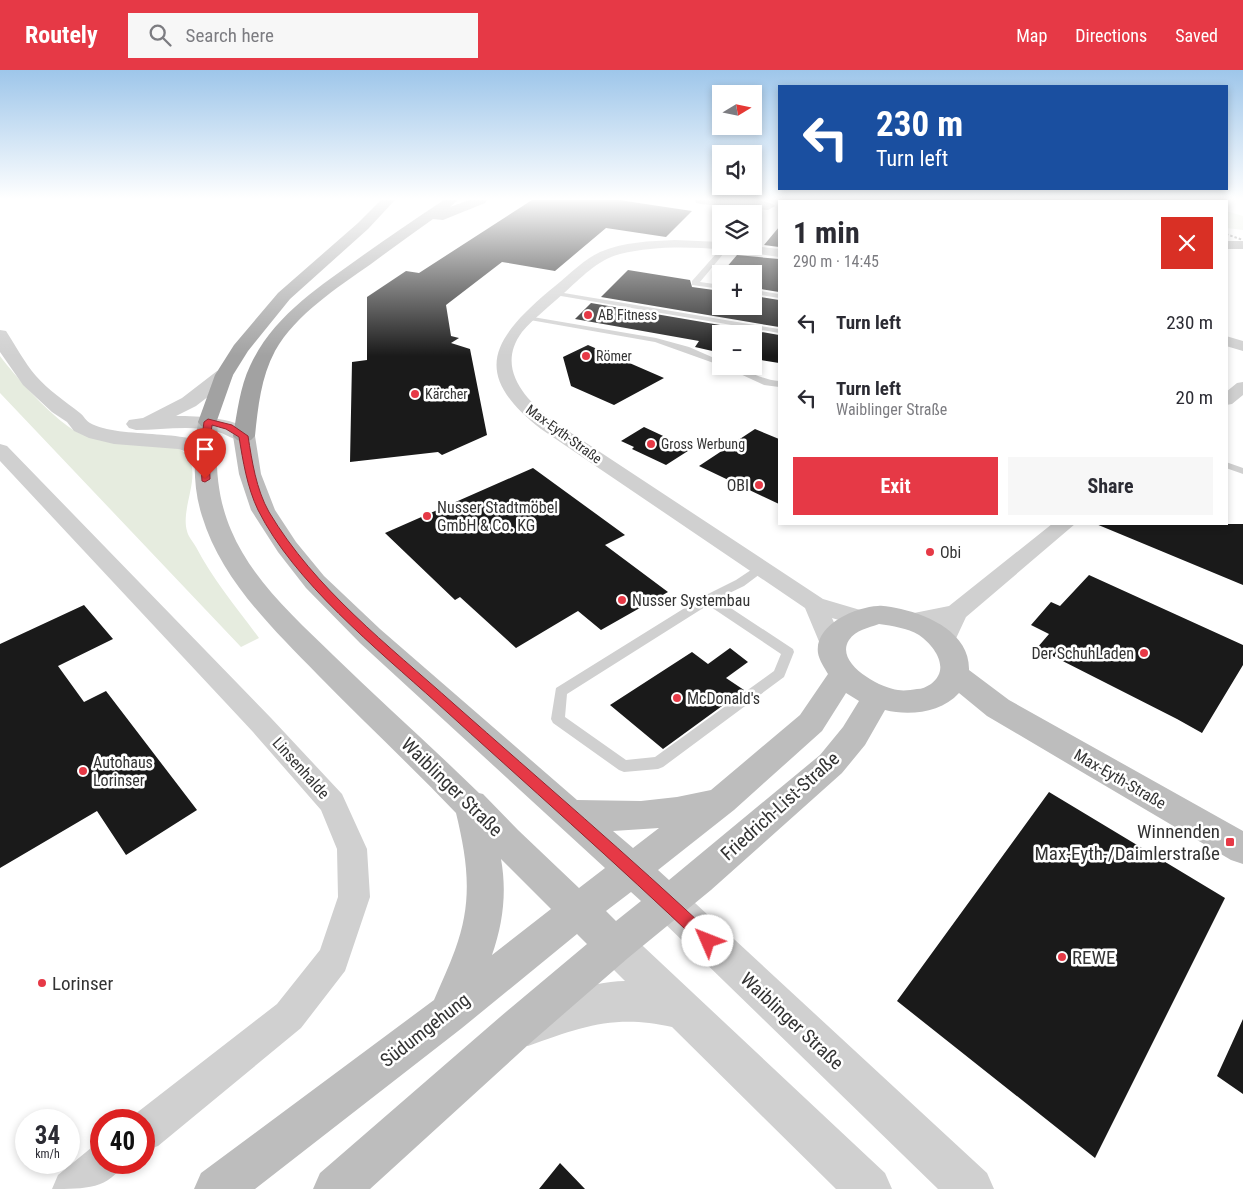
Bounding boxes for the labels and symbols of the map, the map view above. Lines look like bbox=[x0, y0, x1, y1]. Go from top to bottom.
north arrow bbox=[712, 85, 762, 135]
place label: AB Fitness bbox=[598, 307, 657, 323]
marker: AB Fitness bbox=[582, 309, 594, 321]
place label: Römer bbox=[596, 348, 632, 364]
marker: Römer bbox=[580, 350, 592, 362]
place label: Kärcher bbox=[425, 386, 468, 402]
marker: Kärcher bbox=[409, 388, 421, 400]
street label: Max-Eyth-Straße bbox=[523, 401, 605, 467]
pin bbox=[184, 428, 226, 479]
place label: Gross Werbung bbox=[661, 436, 745, 452]
marker: Gross Werbung bbox=[645, 438, 657, 450]
place label: OBI bbox=[727, 476, 749, 495]
marker: OBI bbox=[753, 479, 765, 491]
place label: Nusser Stadtmöbel GmbH & Co. KG bbox=[437, 498, 558, 535]
marker: Nusser Stadtmöbel GmbH & Co. KG bbox=[421, 510, 433, 522]
place label: Obi bbox=[940, 543, 961, 562]
marker: Obi bbox=[924, 546, 936, 558]
place label: Nusser Systembau bbox=[632, 591, 750, 610]
marker: Nusser Systembau bbox=[616, 594, 628, 606]
place label: Der SchuhLaden bbox=[1031, 644, 1134, 663]
marker: Der SchuhLaden bbox=[1138, 647, 1150, 659]
place label: McDonald's bbox=[687, 689, 760, 708]
marker: McDonald's bbox=[671, 692, 683, 704]
street label: Linsenhalde bbox=[268, 733, 334, 803]
street label: Waiblinger Straße bbox=[396, 733, 508, 841]
street label: Max-Eyth-Straße bbox=[1071, 745, 1169, 813]
street label: Friedrich-List-Straße bbox=[716, 747, 844, 865]
place label: Autohaus Lorinser bbox=[93, 753, 153, 790]
marker: Autohaus Lorinser bbox=[77, 765, 89, 777]
place label: Winnenden Max-Eyth-/Daimlerstraße bbox=[1035, 820, 1220, 865]
marker: Winnenden Max-Eyth-/Daimlerstraße bbox=[1224, 836, 1236, 848]
position arrow bbox=[681, 914, 733, 966]
place label: REWE bbox=[1072, 946, 1115, 969]
marker: REWE bbox=[1056, 951, 1068, 963]
street label: Waiblinger Straße bbox=[736, 968, 848, 1075]
place label: Lorinser bbox=[52, 972, 113, 995]
marker: Lorinser bbox=[36, 977, 48, 989]
street label: Südumgehung bbox=[376, 988, 474, 1072]
speed limit sign: 40 bbox=[90, 1109, 155, 1174]

